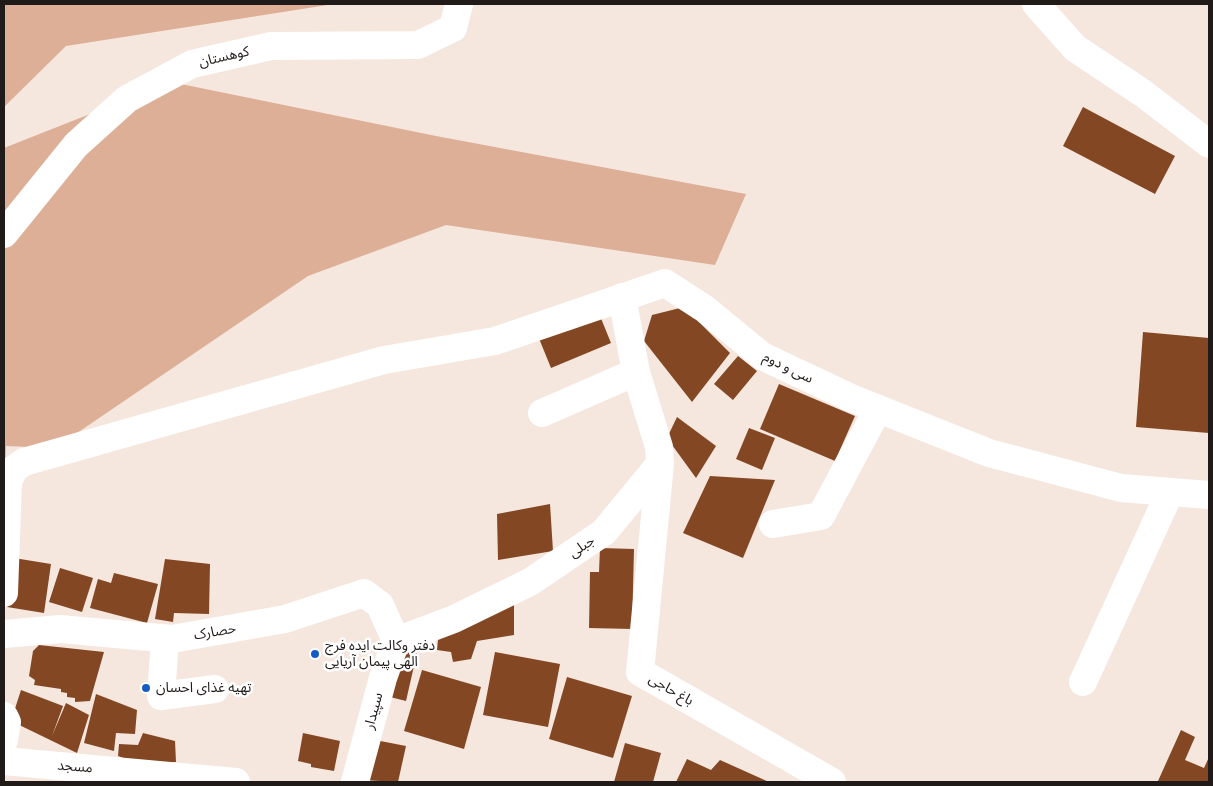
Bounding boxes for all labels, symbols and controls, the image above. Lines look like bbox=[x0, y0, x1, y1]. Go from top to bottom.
street label: کوهستان bbox=[197, 43, 251, 71]
street label: سی و دوم bbox=[760, 349, 816, 387]
street label: جبلی bbox=[566, 532, 598, 562]
street label: حصارک bbox=[193, 620, 237, 644]
place label: دفتر وکالت ایده فرج الهی پیمان آریایی bbox=[325, 638, 435, 670]
marker: دفتر وکالت ایده فرج الهی پیمان آریایی bbox=[309, 648, 321, 660]
street label: باغ حاجی bbox=[646, 670, 696, 710]
place label: تهیه غذای احسان bbox=[156, 680, 252, 696]
marker: تهیه غذای احسان bbox=[140, 682, 152, 694]
street label: سپیدار bbox=[361, 691, 387, 731]
street label: مسجد bbox=[57, 757, 93, 777]

